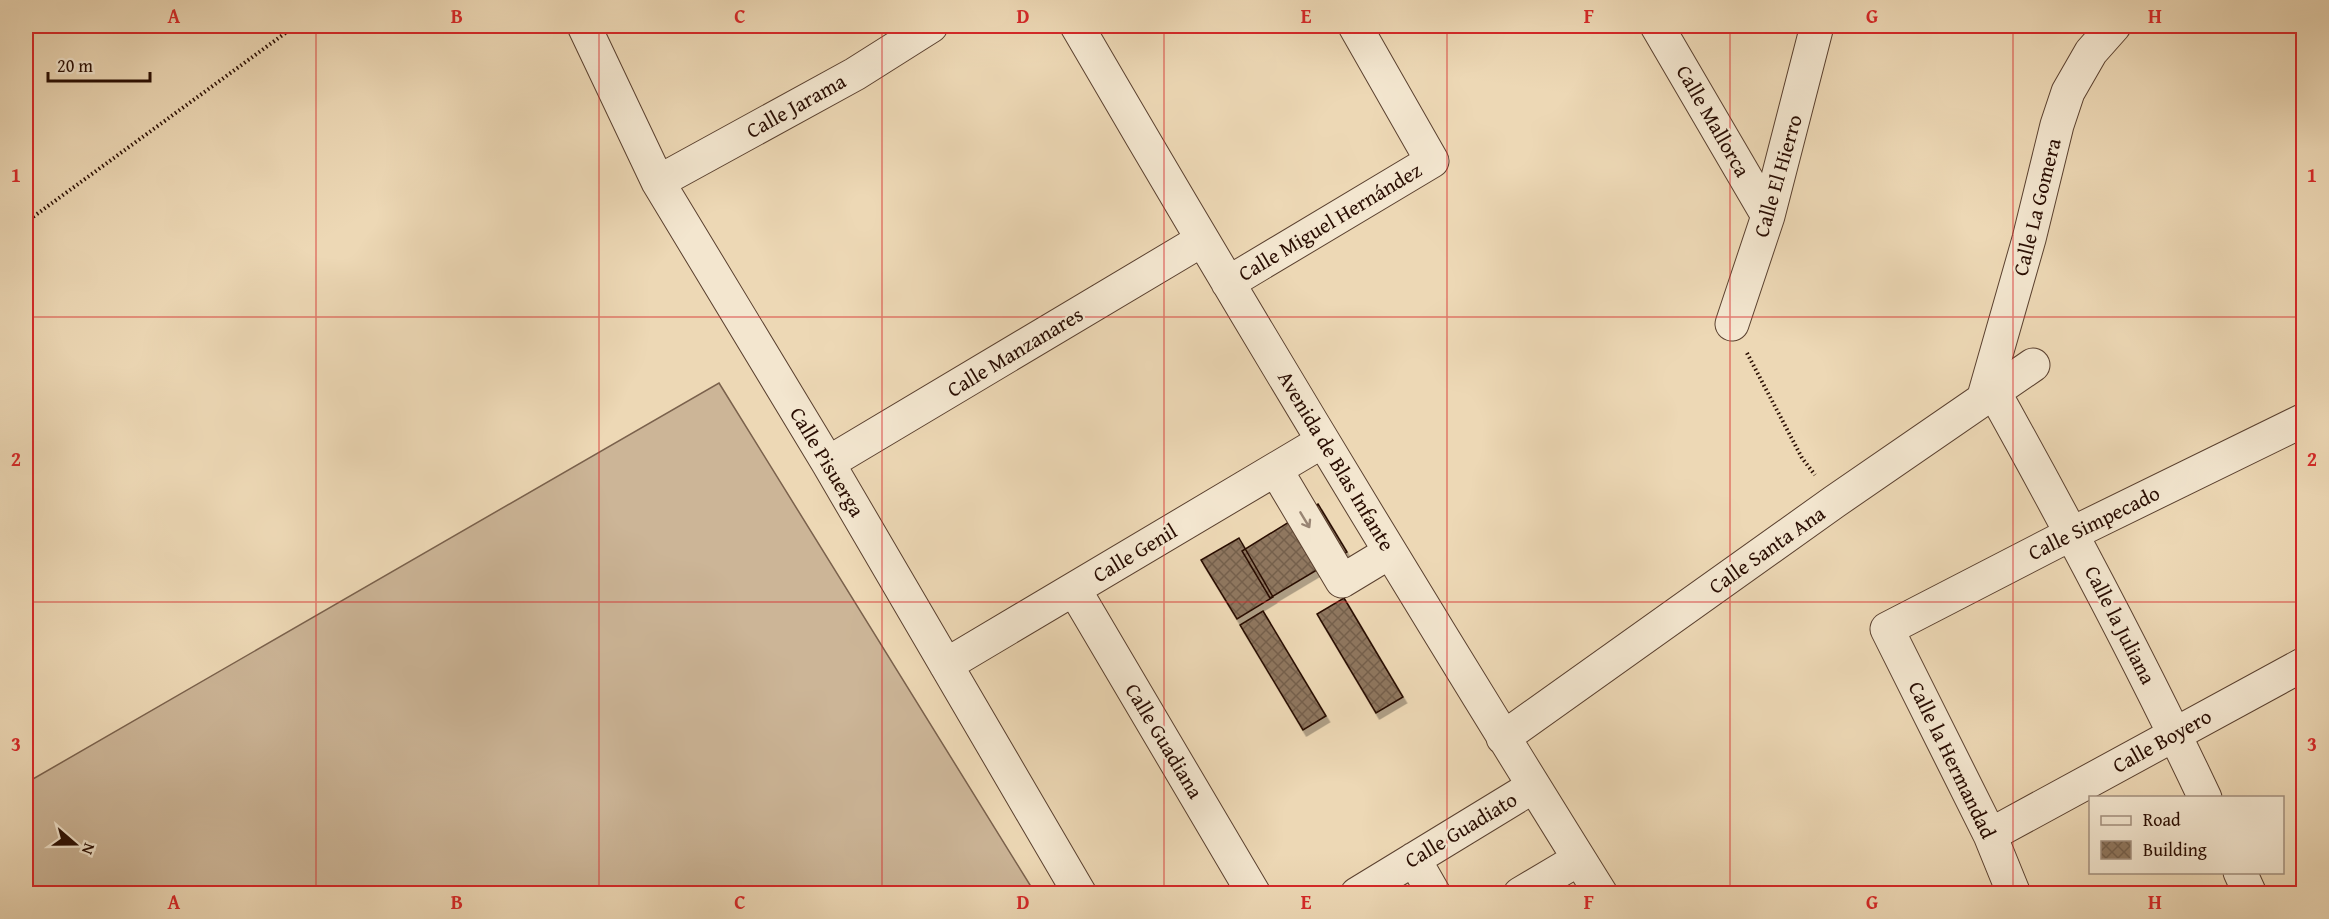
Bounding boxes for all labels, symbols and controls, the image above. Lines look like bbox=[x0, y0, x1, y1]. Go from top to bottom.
text: A bbox=[168, 1, 181, 30]
text: B bbox=[451, 1, 463, 30]
text: C bbox=[734, 1, 746, 30]
text: D bbox=[1016, 1, 1030, 30]
text: E bbox=[1301, 1, 1312, 30]
text: F bbox=[1584, 1, 1594, 30]
text: G bbox=[1866, 1, 1878, 30]
text: H bbox=[2148, 1, 2162, 30]
scale bar bbox=[48, 45, 150, 83]
text: 20 m bbox=[57, 52, 93, 79]
street label: Calle Mallorca bbox=[1669, 59, 1758, 183]
street label: Calle Jarama bbox=[740, 65, 851, 146]
street label: Calle El Hierro bbox=[1745, 111, 1810, 241]
street label: Calle La Gomera bbox=[2004, 135, 2069, 279]
street label: Calle Miguel Hernández bbox=[1232, 154, 1427, 289]
text: 1 bbox=[11, 160, 21, 189]
text: 1 bbox=[2307, 160, 2317, 189]
street label: Calle Manzanares bbox=[941, 299, 1089, 404]
street label: Avenida de Blas Infante bbox=[1270, 365, 1403, 557]
street label: Calle Pisuerga bbox=[782, 401, 873, 523]
text: 2 bbox=[11, 444, 21, 473]
text: 2 bbox=[2307, 444, 2317, 473]
street label: Calle Simpecado bbox=[2023, 477, 2165, 568]
street label: Calle Santa Ana bbox=[1702, 498, 1831, 601]
one-way arrow bbox=[1300, 511, 1312, 528]
street label: Calle Genil bbox=[1087, 515, 1183, 590]
street label: Calle la Juliana bbox=[2077, 560, 2164, 690]
street label: Calle la Hermandad bbox=[1901, 676, 2004, 844]
street label: Calle Guadiana bbox=[1118, 677, 1211, 805]
street label: Calle Boyero bbox=[2106, 701, 2217, 781]
text: 3 bbox=[11, 729, 21, 758]
text: 3 bbox=[2307, 729, 2317, 758]
street label: Calle Guadiato bbox=[1399, 784, 1523, 875]
legend bbox=[2089, 796, 2284, 874]
text: Road bbox=[2143, 806, 2181, 833]
north arrow bbox=[45, 814, 105, 874]
text: Building bbox=[2143, 836, 2207, 863]
text: N bbox=[76, 840, 102, 859]
text: A bbox=[168, 887, 181, 916]
text: B bbox=[451, 887, 463, 916]
text: C bbox=[734, 887, 746, 916]
text: D bbox=[1016, 887, 1030, 916]
text: E bbox=[1301, 887, 1312, 916]
text: F bbox=[1584, 887, 1594, 916]
text: G bbox=[1866, 887, 1878, 916]
text: H bbox=[2148, 887, 2162, 916]

